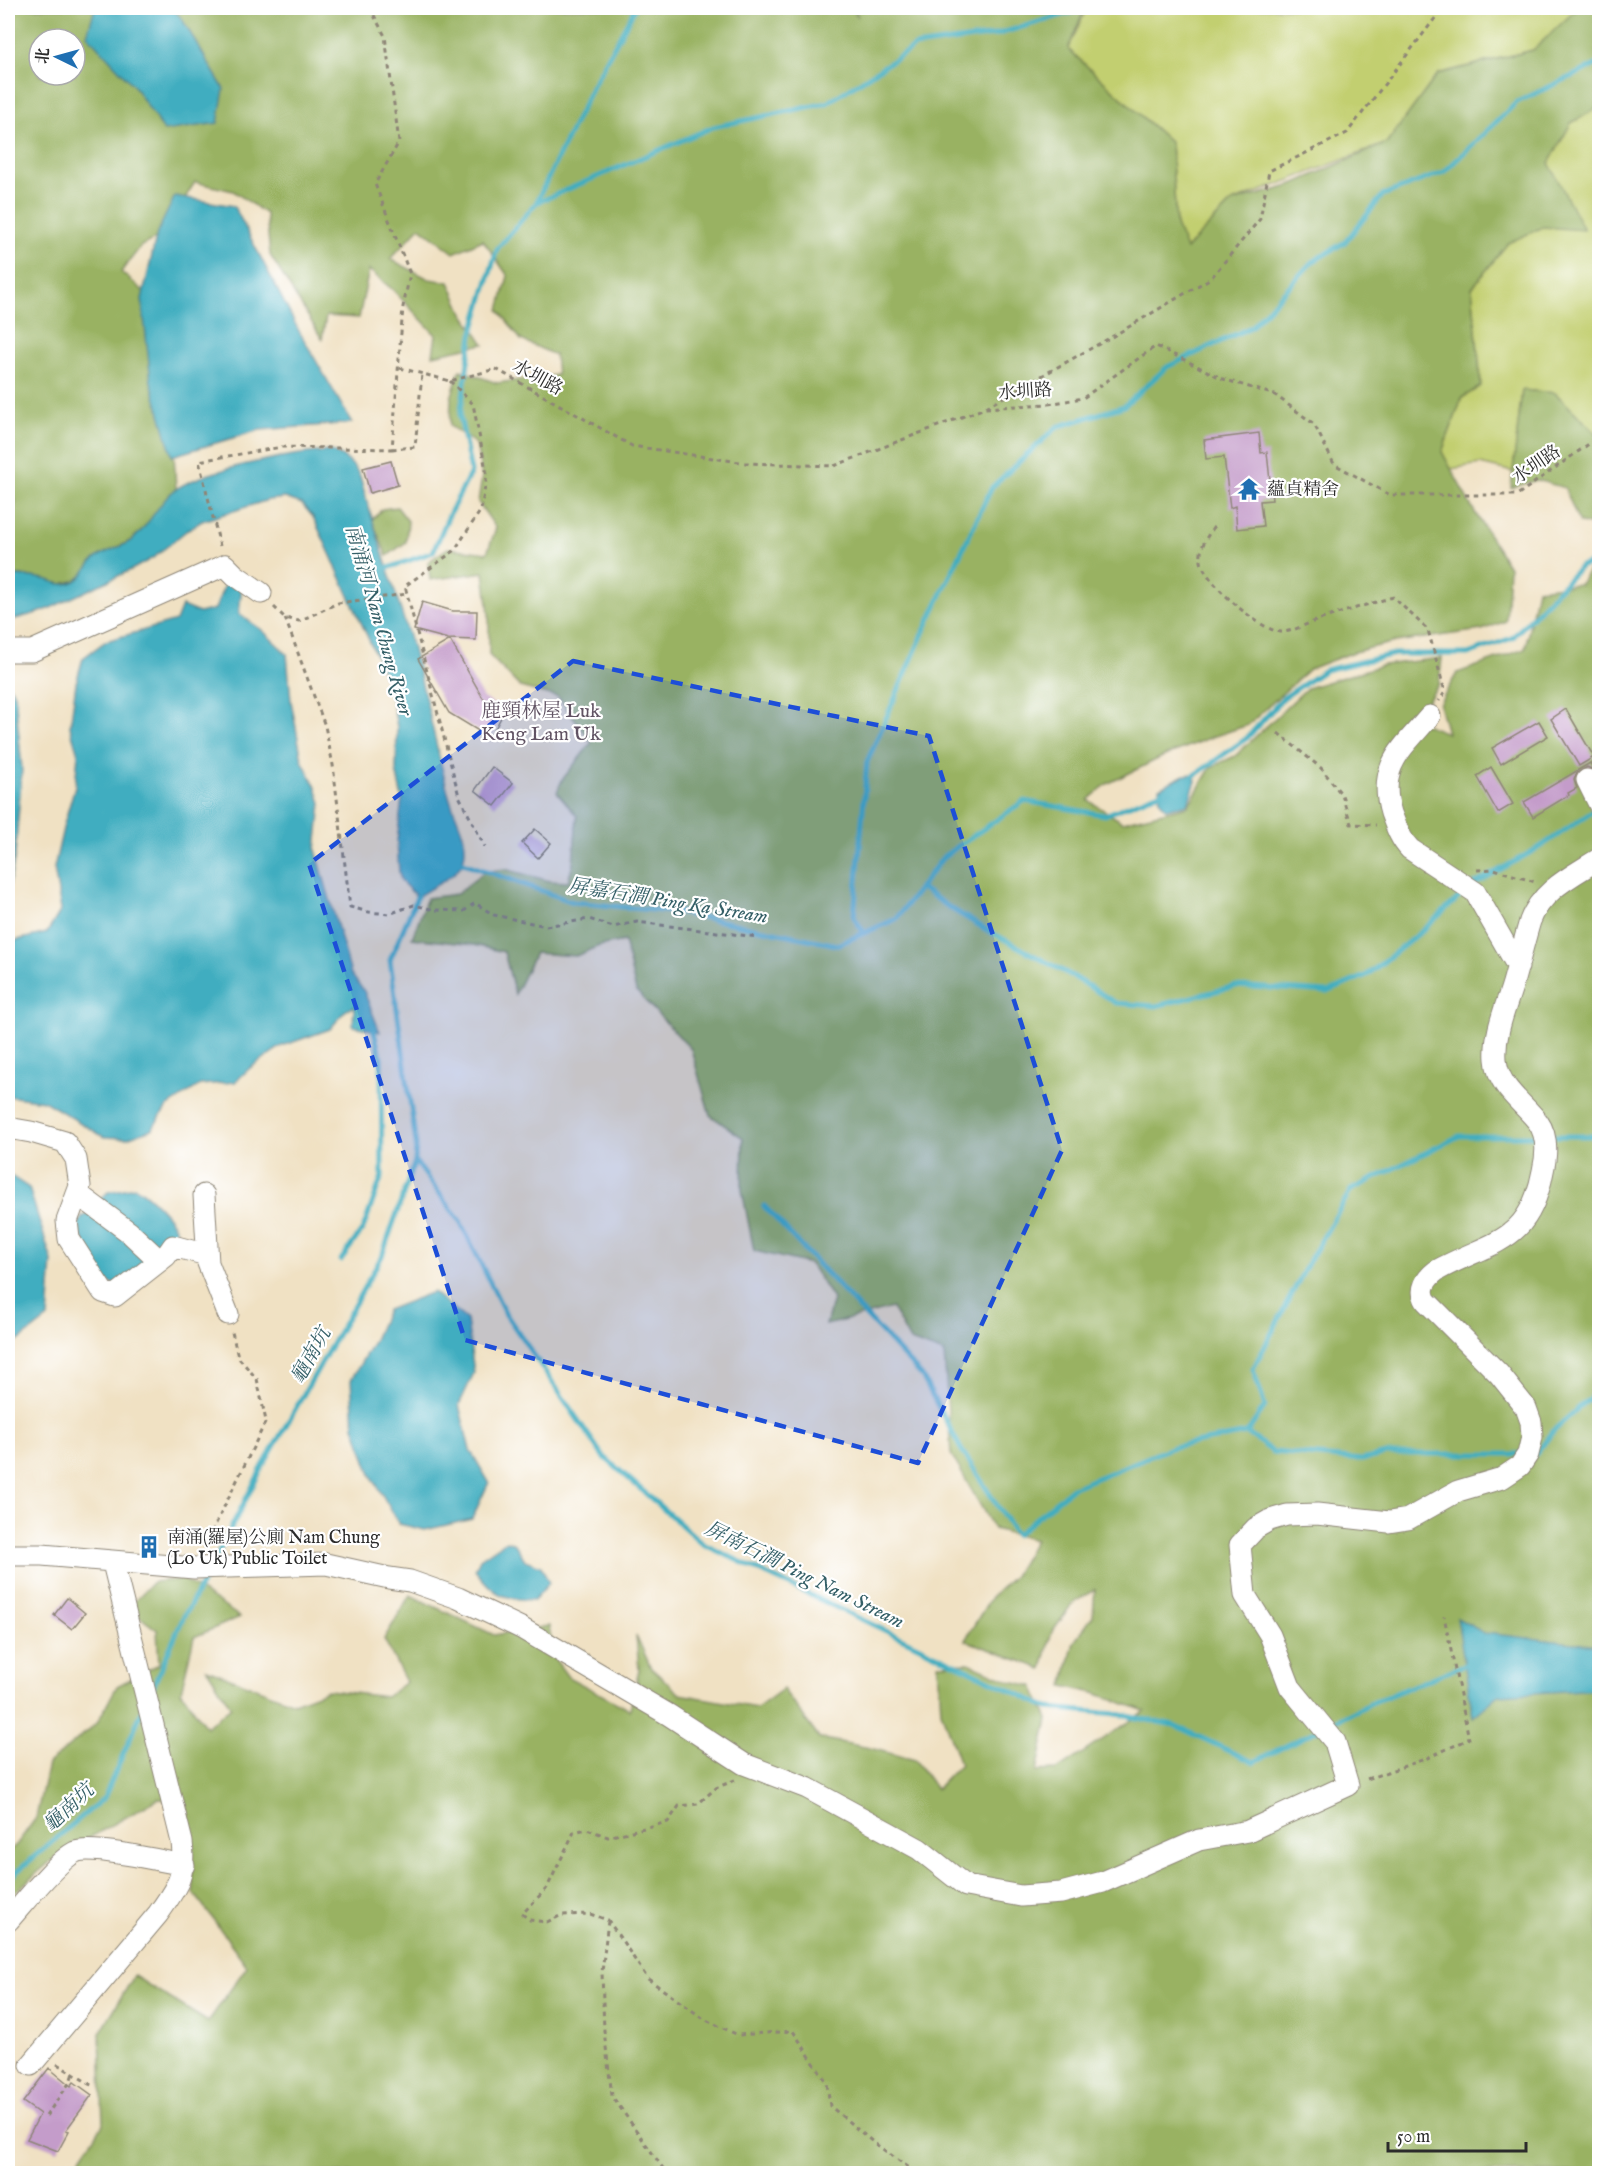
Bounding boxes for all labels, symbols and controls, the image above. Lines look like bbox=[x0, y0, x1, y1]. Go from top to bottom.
north arrow bbox=[27, 27, 87, 87]
text: 北 bbox=[33, 47, 55, 65]
street label: 水圳路 bbox=[508, 355, 566, 401]
street label: 水圳路 bbox=[997, 379, 1053, 406]
street label: 水圳路 bbox=[1508, 441, 1566, 490]
temple icon: 蘊貞精舍 bbox=[1236, 476, 1262, 502]
place label: 蘊貞精舍 bbox=[1267, 479, 1339, 502]
water label: 南涌河 Nam Chung River bbox=[338, 522, 418, 720]
district label: 鹿頸林屋 Luk Keng Lam Uk bbox=[481, 699, 601, 747]
water label: 屏嘉石澗 Ping Ka Stream bbox=[566, 873, 769, 931]
water label: 龜南坑 bbox=[286, 1321, 338, 1388]
water label: 屏南石澗 Ping Nam Stream bbox=[700, 1516, 908, 1635]
place label: 南涌(羅屋)公廁 Nam Chung (Lo Uk) Public Toilet bbox=[167, 1527, 380, 1571]
building icon: 南涌(羅屋)公廁 Nam Chung (Lo Uk) Public Toilet bbox=[136, 1534, 162, 1560]
water label: 龜南坑 bbox=[39, 1776, 102, 1838]
scale bar bbox=[1388, 2115, 1526, 2153]
text: 50 m bbox=[1397, 2126, 1430, 2149]

